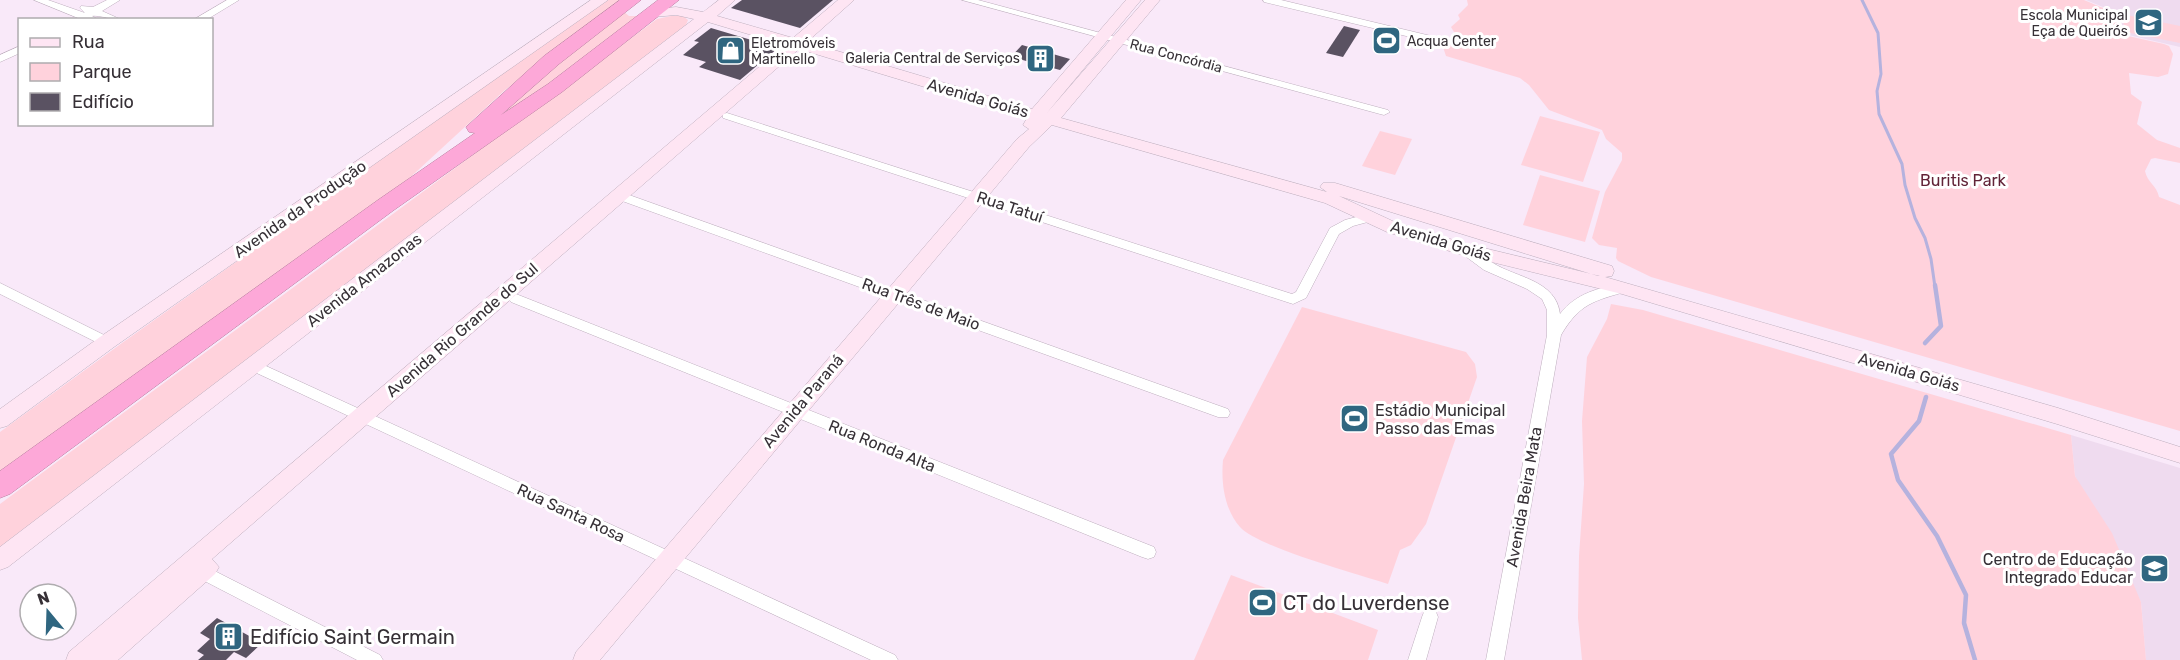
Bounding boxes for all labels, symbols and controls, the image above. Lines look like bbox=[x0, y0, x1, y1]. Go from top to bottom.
place label: Escola Municipal Eça de Queirós bbox=[2020, 7, 2128, 40]
school or university icon: Escola Municipal Eça de Queirós bbox=[2133, 7, 2165, 39]
legend bbox=[18, 18, 213, 126]
sports icon: Acqua Center bbox=[1370, 25, 1402, 57]
text: Rua bbox=[72, 31, 105, 53]
place label: Acqua Center bbox=[1407, 33, 1497, 50]
shop icon: Eletromóveis Martinello bbox=[714, 35, 746, 67]
place label: Eletromóveis Martinello bbox=[751, 35, 835, 68]
street label: Rua Concórdia bbox=[1128, 35, 1224, 77]
building icon: Galeria Central de Serviços bbox=[1025, 42, 1057, 74]
place label: Galeria Central de Serviços bbox=[845, 50, 1020, 67]
text: Parque bbox=[72, 61, 132, 83]
street label: Avenida Goiás bbox=[925, 74, 1031, 122]
text: Edifício bbox=[72, 91, 134, 113]
street label: Avenida da Produção bbox=[230, 156, 370, 262]
park label: Buritis Park bbox=[1920, 171, 2007, 190]
street label: Rua Tatuí bbox=[974, 187, 1047, 227]
street label: Avenida Goiás bbox=[1388, 217, 1494, 265]
street label: Avenida Amazonas bbox=[303, 229, 425, 331]
street label: Avenida Rio Grande do Sul bbox=[382, 259, 542, 401]
street label: Rua Três de Maio bbox=[859, 274, 983, 334]
street label: Avenida Goiás bbox=[1856, 348, 1962, 396]
street label: Avenida Paraná bbox=[758, 351, 848, 451]
place label: Estádio Municipal Passo das Emas bbox=[1375, 401, 1505, 438]
sports icon: Estádio Municipal Passo das Emas bbox=[1338, 403, 1370, 435]
street label: Rua Ronda Alta bbox=[826, 416, 938, 476]
street label: Avenida Beira Mata bbox=[1502, 425, 1546, 569]
street label: Rua Santa Rosa bbox=[514, 480, 628, 546]
place label: Centro de Educação Integrado Educar bbox=[1983, 550, 2133, 587]
school or university icon: Centro de Educação Integrado Educar bbox=[2138, 552, 2170, 584]
north arrow bbox=[18, 582, 78, 642]
text: N bbox=[35, 587, 52, 609]
sports icon: CT do Luverdense bbox=[1246, 587, 1278, 619]
place label: CT do Luverdense bbox=[1283, 591, 1449, 615]
building icon: Edifício Saint Germain bbox=[213, 621, 245, 653]
place label: Edifício Saint Germain bbox=[250, 625, 455, 649]

